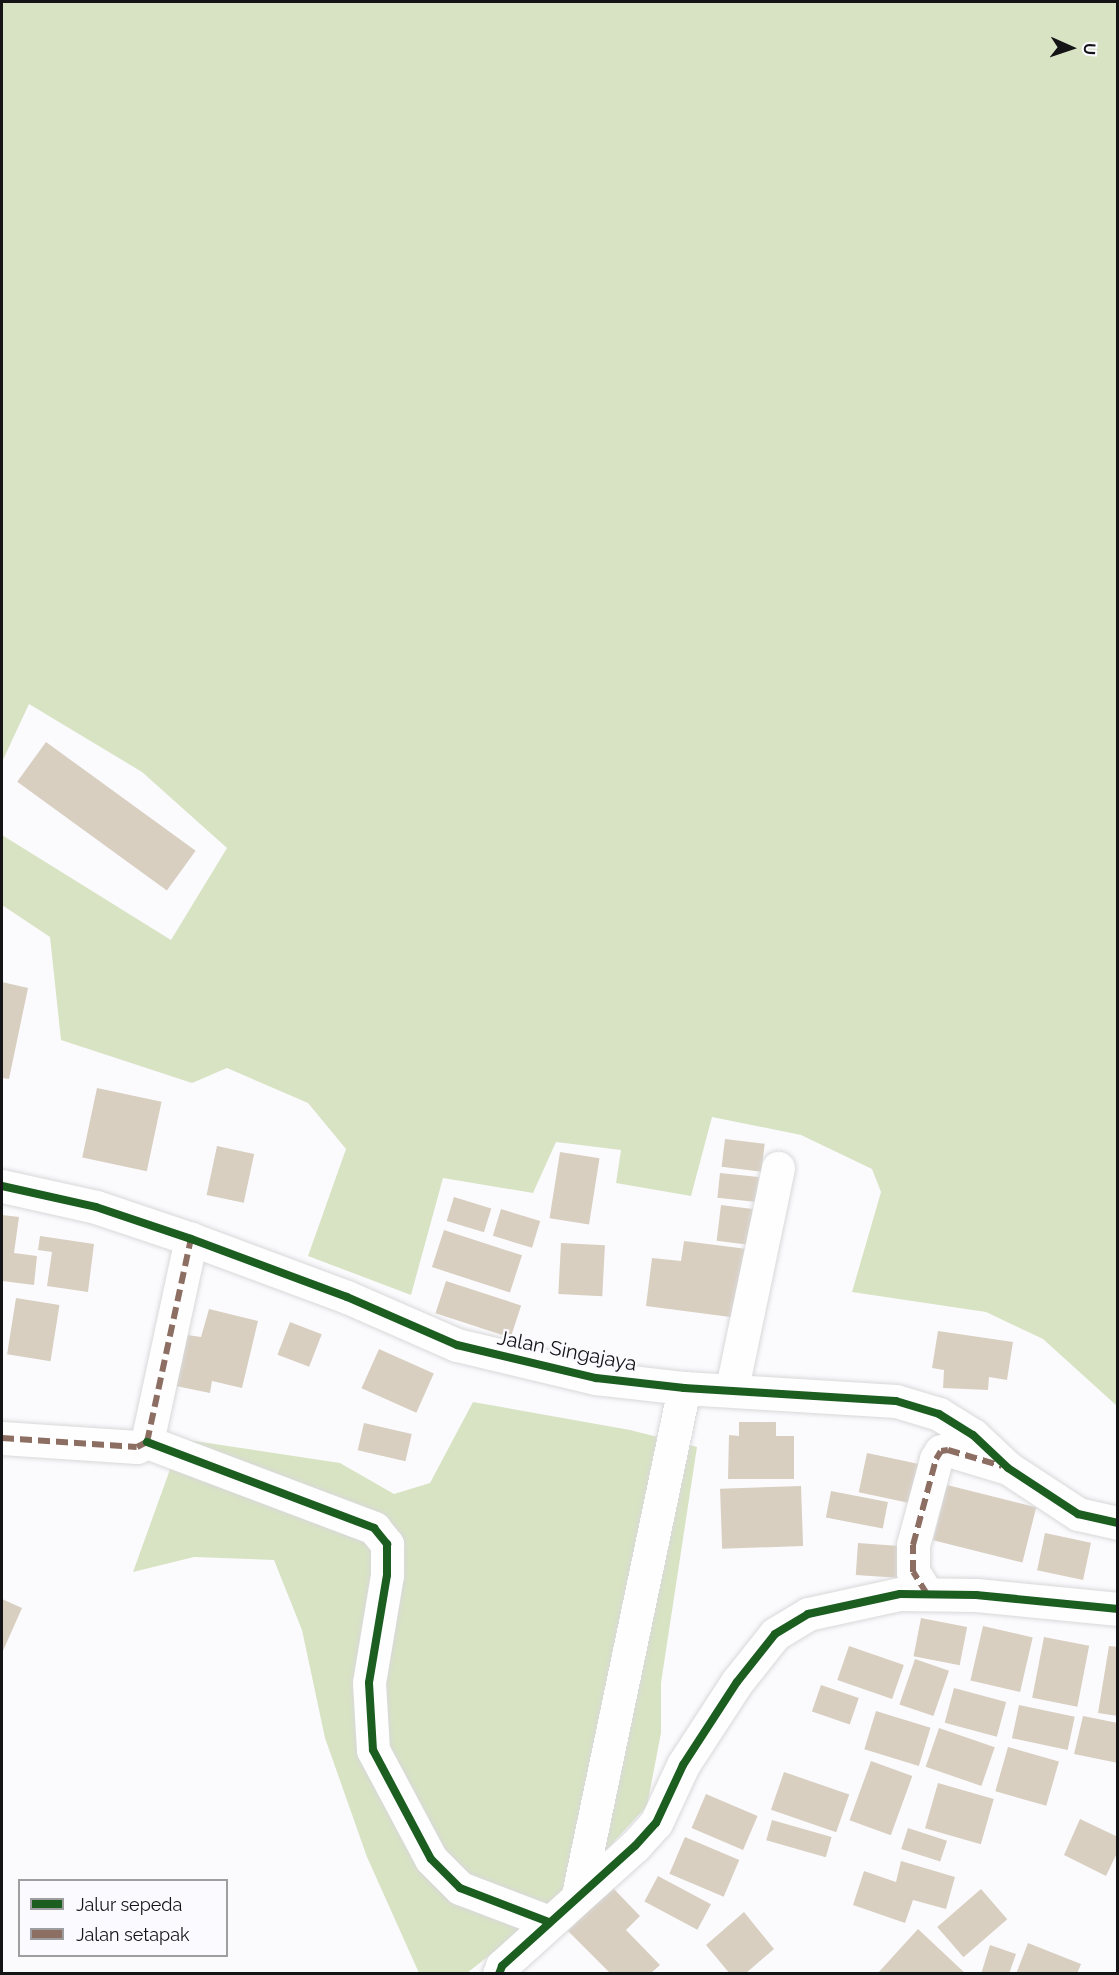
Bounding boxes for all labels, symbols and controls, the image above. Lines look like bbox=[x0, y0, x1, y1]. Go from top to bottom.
north arrow bbox=[1041, 18, 1101, 78]
text: U bbox=[1080, 42, 1099, 55]
street label: Jalan Singajaya bbox=[495, 1326, 639, 1376]
legend bbox=[18, 1879, 228, 1957]
text: Jalur sepeda bbox=[76, 1894, 182, 1915]
text: Jalan setapak bbox=[76, 1924, 190, 1945]

